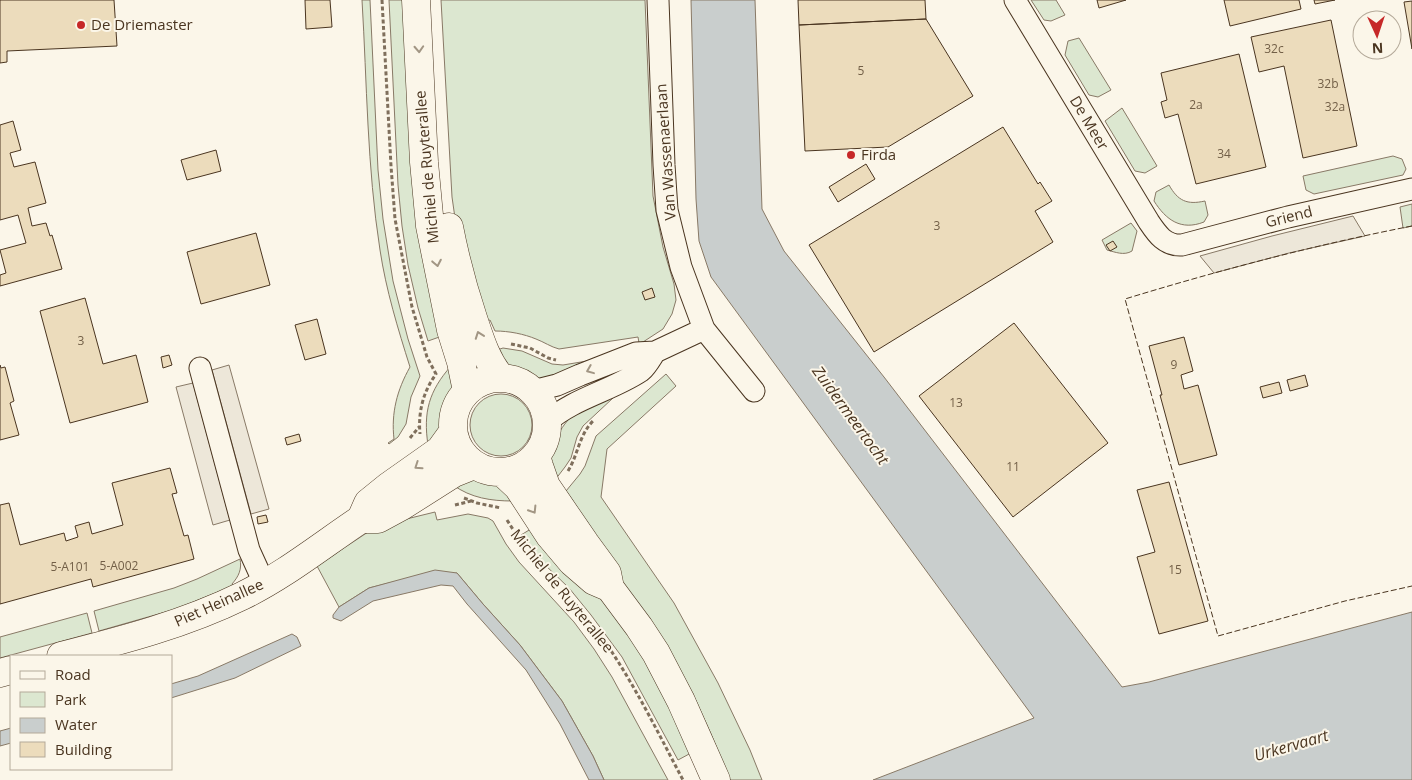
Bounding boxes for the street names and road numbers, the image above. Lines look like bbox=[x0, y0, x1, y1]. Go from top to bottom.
street label: Van Wassenaerlaan bbox=[650, 83, 680, 221]
street label: Michiel de Ruyterallee bbox=[409, 90, 443, 245]
street label: De Meer bbox=[1066, 92, 1114, 153]
street label: Griend bbox=[1263, 201, 1314, 231]
street label: Michiel de Ruyterallee bbox=[507, 524, 619, 656]
street label: Piet Heinallee bbox=[171, 573, 266, 631]

